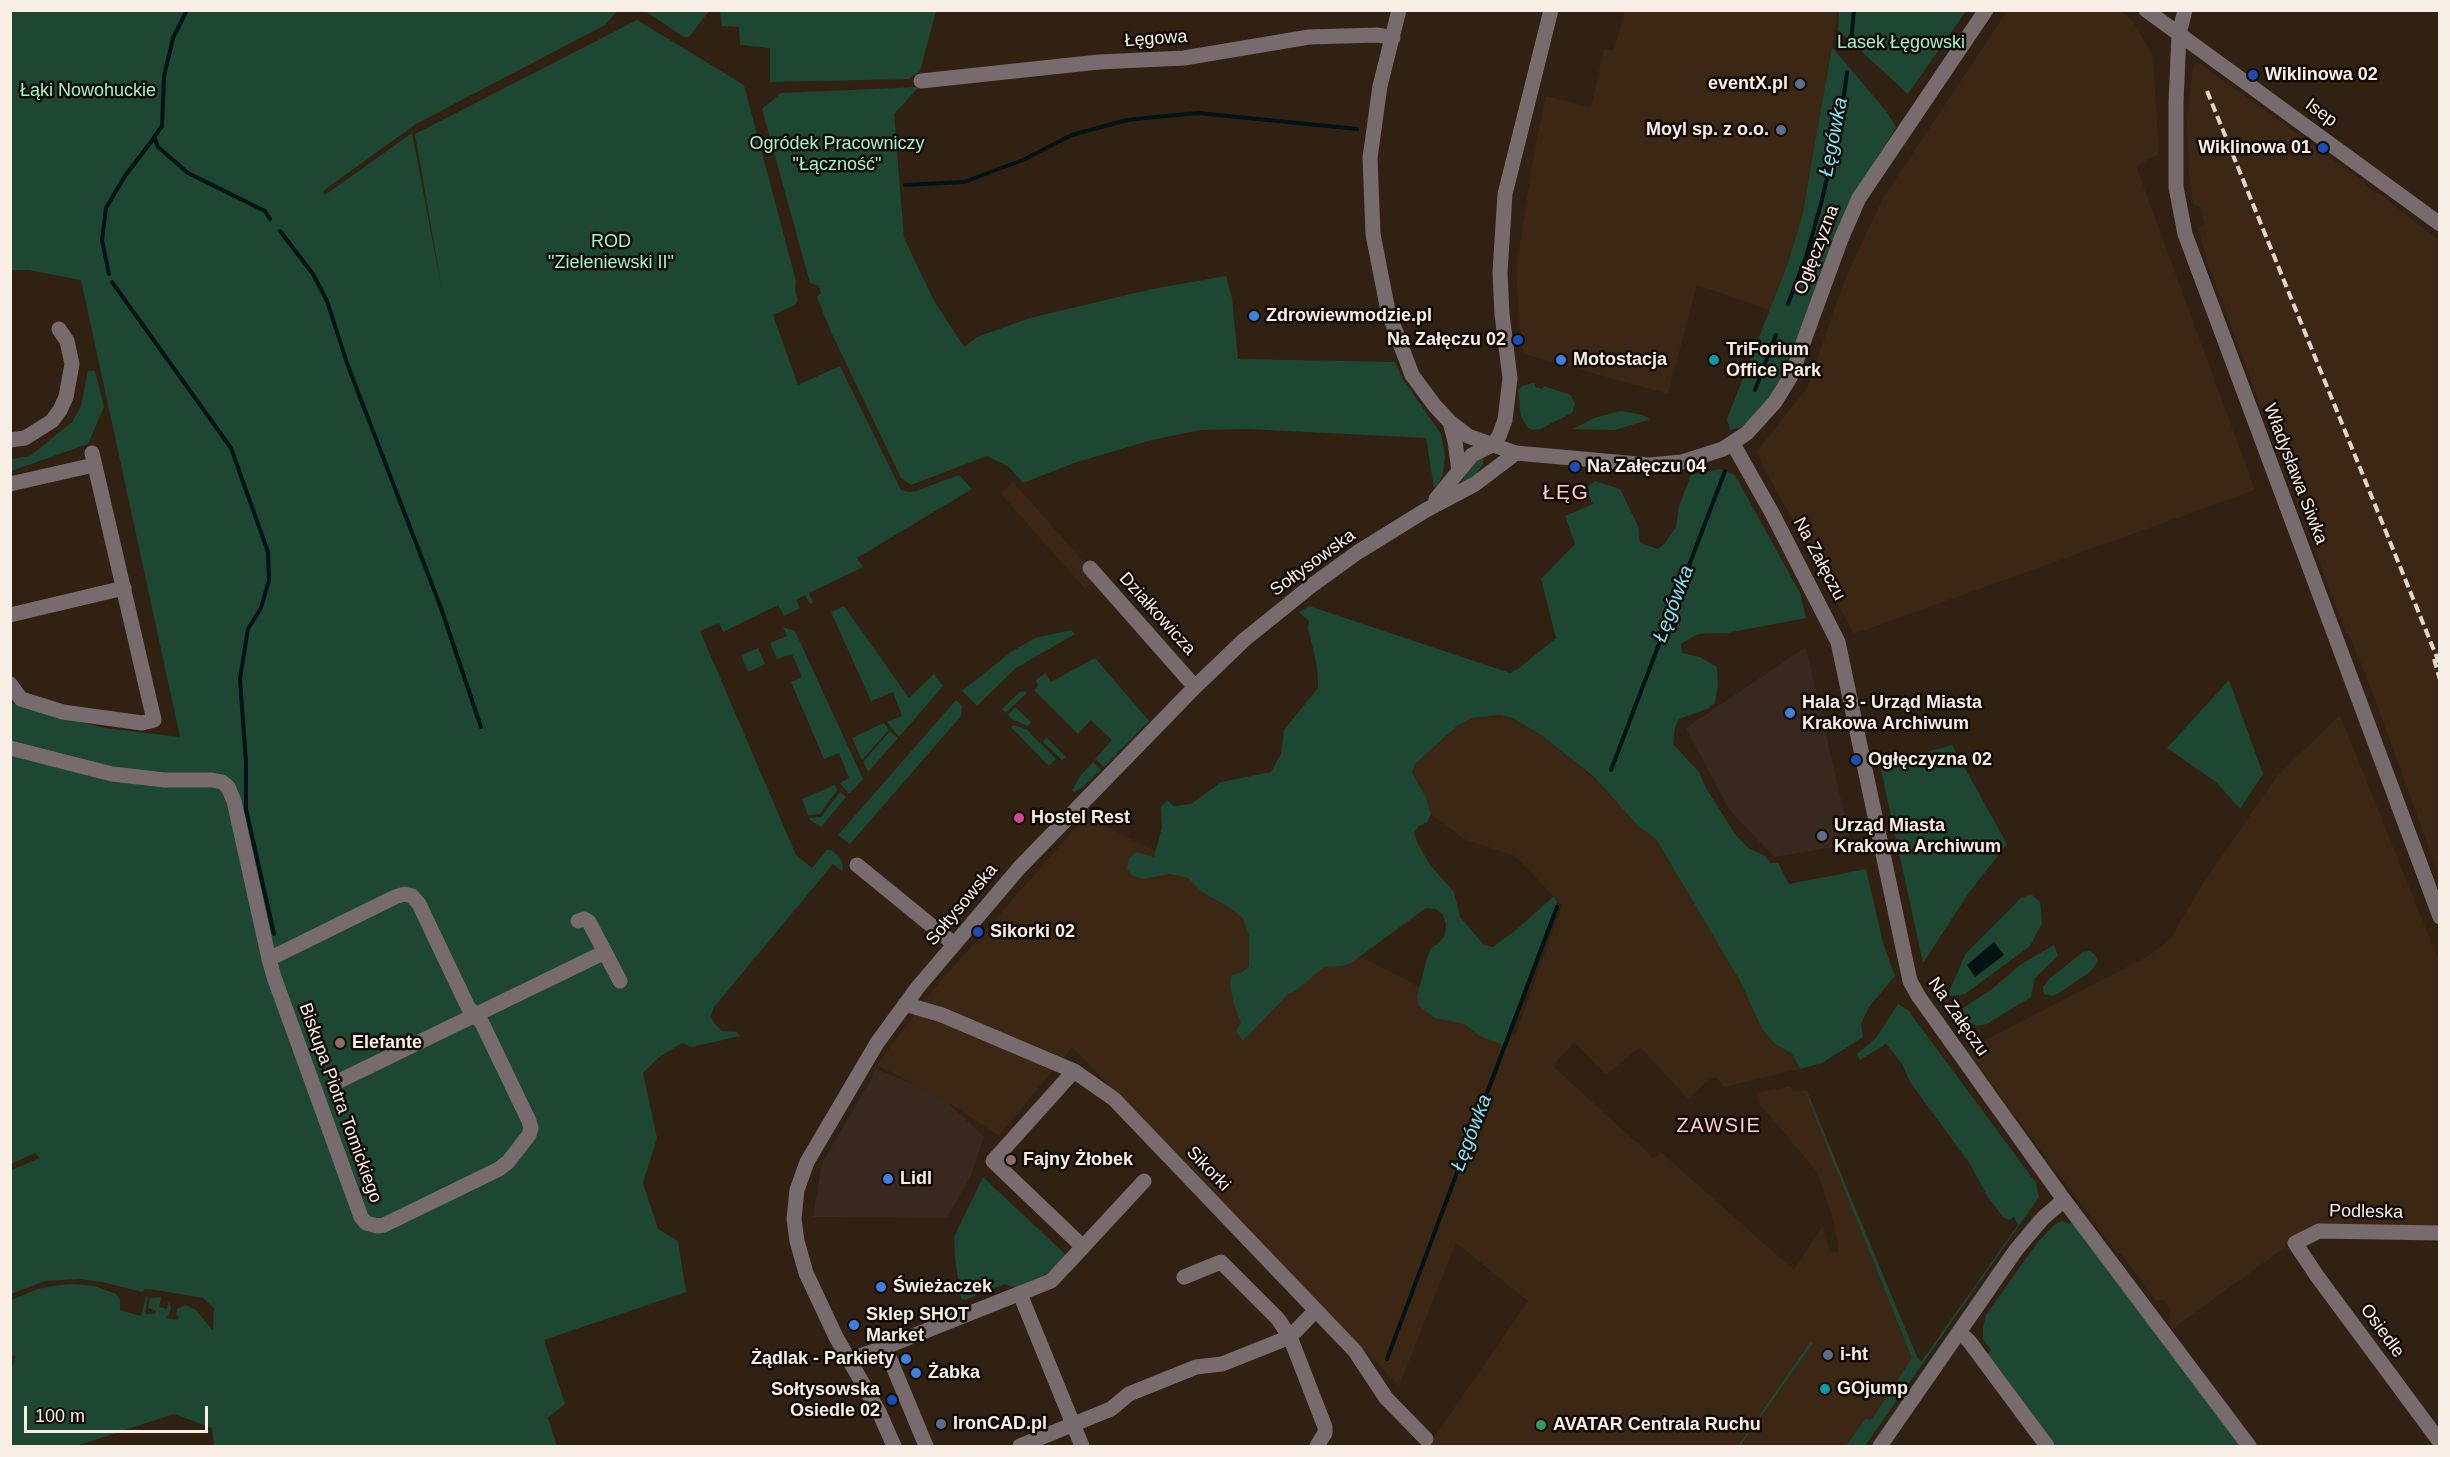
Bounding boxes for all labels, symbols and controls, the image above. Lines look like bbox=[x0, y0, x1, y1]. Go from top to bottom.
street label: Łęgowa bbox=[1124, 26, 1188, 52]
park label: Lasek Łęgowski bbox=[1837, 32, 1965, 54]
place label: Wiklinowa 02 bbox=[2265, 64, 2378, 86]
marker: Wiklinowa 02 bbox=[2246, 68, 2260, 82]
place label: eventX.pl bbox=[1708, 73, 1788, 95]
marker: eventX.pl bbox=[1793, 77, 1807, 91]
park label: Łąki Nowohuckie bbox=[20, 80, 156, 102]
street label: Isep bbox=[2301, 94, 2341, 132]
water label: Łęgówka bbox=[1815, 95, 1853, 179]
place label: Moyl sp. z o.o. bbox=[1646, 119, 1769, 141]
marker: Moyl sp. z o.o. bbox=[1774, 123, 1788, 137]
park label: Ogródek Pracowniczy "Łączność" bbox=[749, 133, 925, 176]
place label: Wiklinowa 01 bbox=[2198, 137, 2311, 159]
marker: Wiklinowa 01 bbox=[2316, 141, 2330, 155]
street label: Ogłęczyzna bbox=[1790, 202, 1844, 298]
park label: ROD "Zieleniewski II" bbox=[548, 231, 674, 274]
place label: Zdrowiewmodzie.pl bbox=[1266, 305, 1432, 327]
marker: Zdrowiewmodzie.pl bbox=[1247, 309, 1261, 323]
place label: Na Załęczu 02 bbox=[1387, 329, 1506, 351]
marker: Na Załęczu 02 bbox=[1511, 333, 1525, 347]
place label: TriForium Office Park bbox=[1726, 339, 1821, 382]
place label: Motostacja bbox=[1573, 349, 1667, 371]
marker: Motostacja bbox=[1554, 353, 1568, 367]
marker: TriForium Office Park bbox=[1707, 353, 1721, 367]
street label: Władysława Siwka bbox=[2258, 401, 2332, 547]
place label: Na Załęczu 04 bbox=[1587, 456, 1706, 478]
marker: Na Załęczu 04 bbox=[1568, 460, 1582, 474]
district label: ŁĘG bbox=[1543, 480, 1589, 506]
street label: Na Załęczu bbox=[1788, 514, 1850, 604]
street label: Sołtysowska bbox=[1266, 525, 1360, 601]
water label: Łęgówka bbox=[1648, 562, 1700, 646]
street label: Działkowicza bbox=[1114, 568, 1200, 660]
place label: Hala 3 - Urząd Miasta Krakowa Archiwum bbox=[1802, 692, 1982, 734]
marker: Hala 3 - Urząd Miasta Krakowa Archiwum bbox=[1783, 706, 1797, 720]
place label: Ogłęczyzna 02 bbox=[1868, 749, 1992, 771]
marker: Ogłęczyzna 02 bbox=[1849, 753, 1863, 767]
place label: Hostel Rest bbox=[1031, 807, 1130, 829]
marker: Hostel Rest bbox=[1012, 811, 1026, 825]
place label: Urząd Miasta Krakowa Archiwum bbox=[1834, 815, 2001, 858]
marker: Urząd Miasta Krakowa Archiwum bbox=[1815, 829, 1829, 843]
street label: Sołtysowska bbox=[922, 860, 1002, 950]
place label: Sikorki 02 bbox=[990, 921, 1075, 943]
marker: Sikorki 02 bbox=[971, 925, 985, 939]
street label: Na Załęczu bbox=[1923, 974, 1993, 1060]
street label: Biskupa Piotra Tomickiego bbox=[294, 1000, 386, 1206]
place label: Elefante bbox=[352, 1032, 422, 1054]
marker: Elefante bbox=[333, 1036, 347, 1050]
water label: Łęgówka bbox=[1446, 1091, 1498, 1175]
district label: ZAWSIE bbox=[1677, 1114, 1761, 1138]
street label: Sikorki bbox=[1181, 1142, 1235, 1196]
place label: Fajny Żłobek bbox=[1023, 1149, 1133, 1171]
marker: Fajny Żłobek bbox=[1004, 1153, 1018, 1167]
place label: Lidl bbox=[900, 1168, 932, 1190]
marker: Lidl bbox=[881, 1172, 895, 1186]
street label: Podleska bbox=[2329, 1201, 2403, 1223]
place label: Świeżaczek bbox=[893, 1276, 992, 1298]
marker: Świeżaczek bbox=[874, 1280, 888, 1294]
street label: Osiedle bbox=[2355, 1300, 2409, 1362]
place label: Sklep SHOT Market bbox=[866, 1304, 969, 1346]
marker: Sklep SHOT Market bbox=[847, 1318, 861, 1332]
place label: i-ht bbox=[1840, 1344, 1868, 1366]
place label: Żądlak - Parkiety bbox=[751, 1348, 894, 1370]
marker: i-ht bbox=[1821, 1348, 1835, 1362]
marker: Żądlak - Parkiety bbox=[899, 1352, 913, 1366]
place label: Żabka bbox=[928, 1362, 980, 1384]
marker: Żabka bbox=[909, 1366, 923, 1380]
place label: GOjump bbox=[1837, 1378, 1908, 1400]
place label: Sołtysowska Osiedle 02 bbox=[771, 1379, 880, 1422]
marker: GOjump bbox=[1818, 1382, 1832, 1396]
marker: Sołtysowska Osiedle 02 bbox=[885, 1393, 899, 1407]
scale bar bbox=[27, 1394, 212, 1432]
text: 100 m bbox=[35, 1406, 85, 1426]
place label: IronCAD.pl bbox=[953, 1413, 1047, 1435]
place label: AVATAR Centrala Ruchu bbox=[1553, 1414, 1761, 1436]
marker: IronCAD.pl bbox=[934, 1417, 948, 1431]
marker: AVATAR Centrala Ruchu bbox=[1534, 1418, 1548, 1432]

